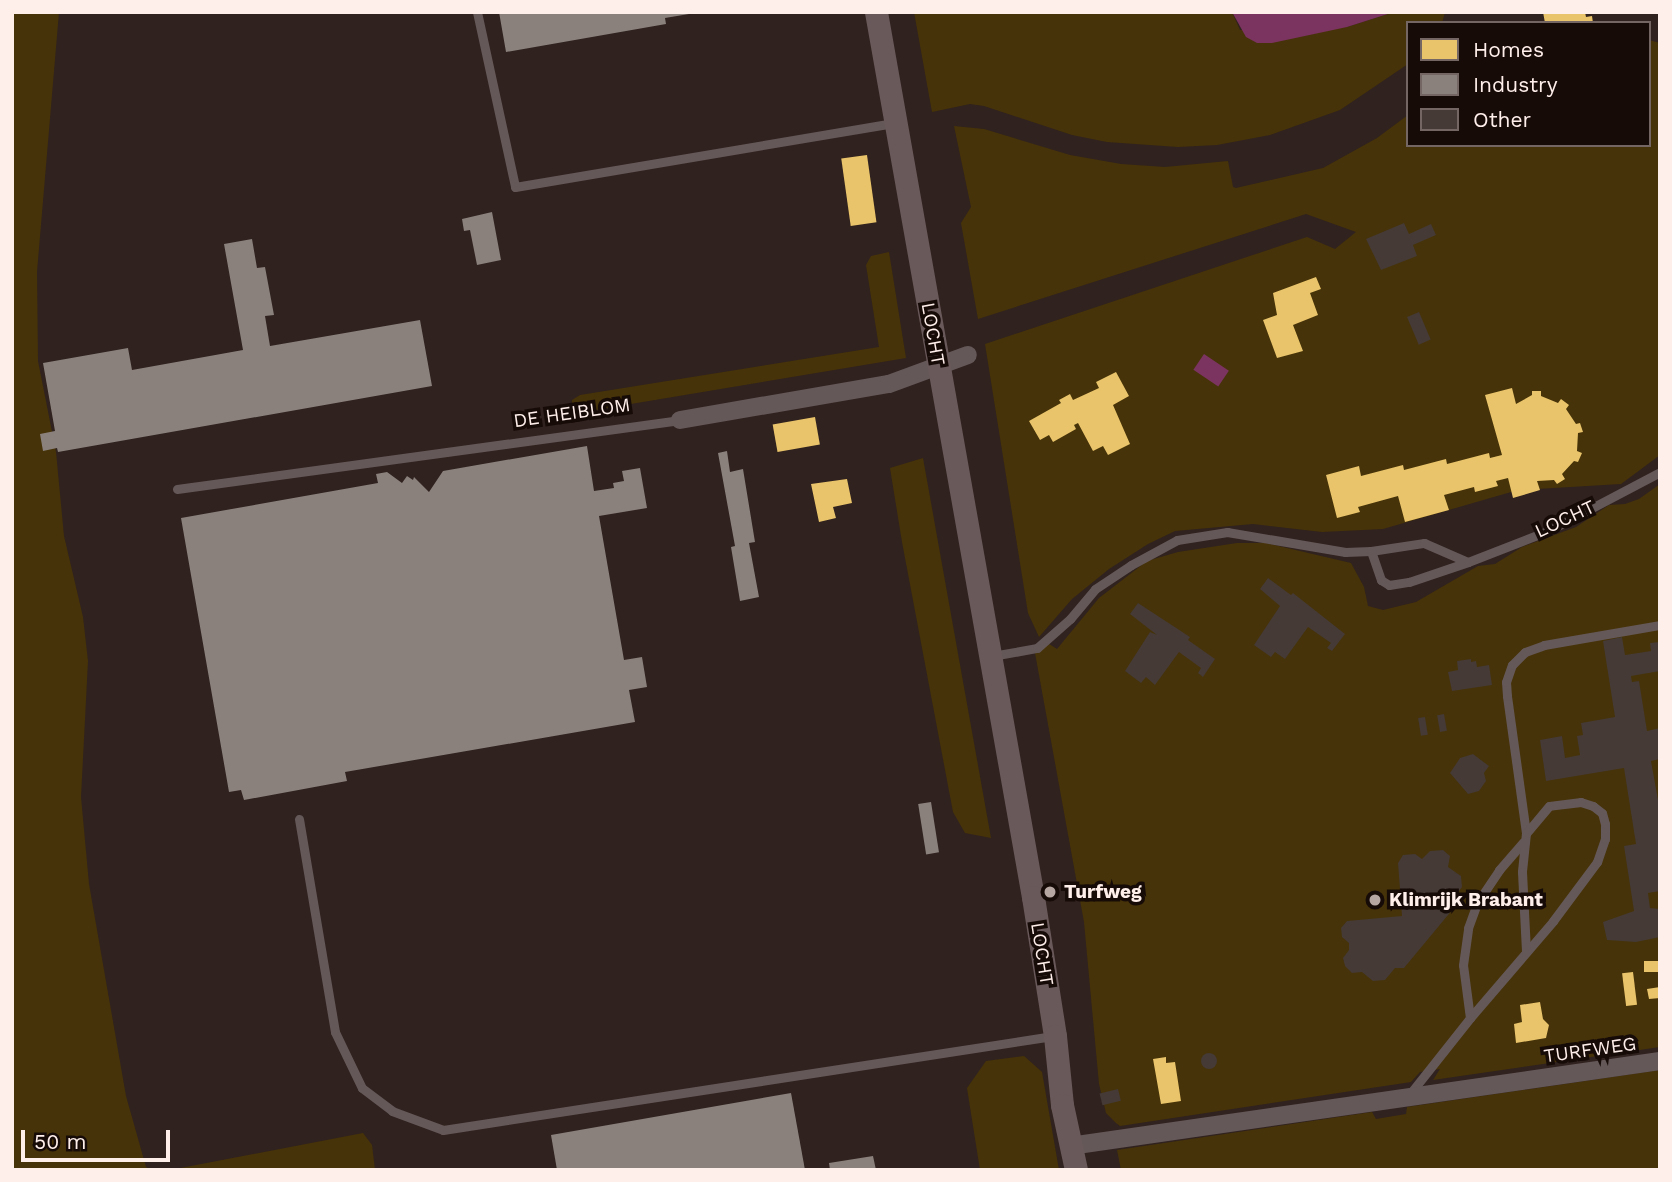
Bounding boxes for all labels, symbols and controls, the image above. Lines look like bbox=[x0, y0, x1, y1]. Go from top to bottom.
legend bbox=[1406, 21, 1651, 147]
text: Homes bbox=[1473, 37, 1544, 62]
text: Industry bbox=[1473, 72, 1558, 97]
text: Other bbox=[1473, 107, 1531, 132]
street label: LOCHT bbox=[916, 301, 950, 367]
street label: DE HEIBLOM bbox=[512, 394, 632, 432]
street label: LOCHT bbox=[1531, 495, 1599, 543]
place label: Turfweg bbox=[1064, 881, 1142, 903]
marker: Turfweg bbox=[1042, 884, 1058, 900]
place label: Klimrijk Brabant bbox=[1389, 889, 1543, 911]
marker: Klimrijk Brabant bbox=[1367, 892, 1383, 908]
street label: LOCHT bbox=[1026, 921, 1058, 987]
street label: TURFWEG bbox=[1542, 1032, 1638, 1068]
scale bar bbox=[24, 1116, 173, 1160]
text: 50 m bbox=[34, 1129, 86, 1154]

